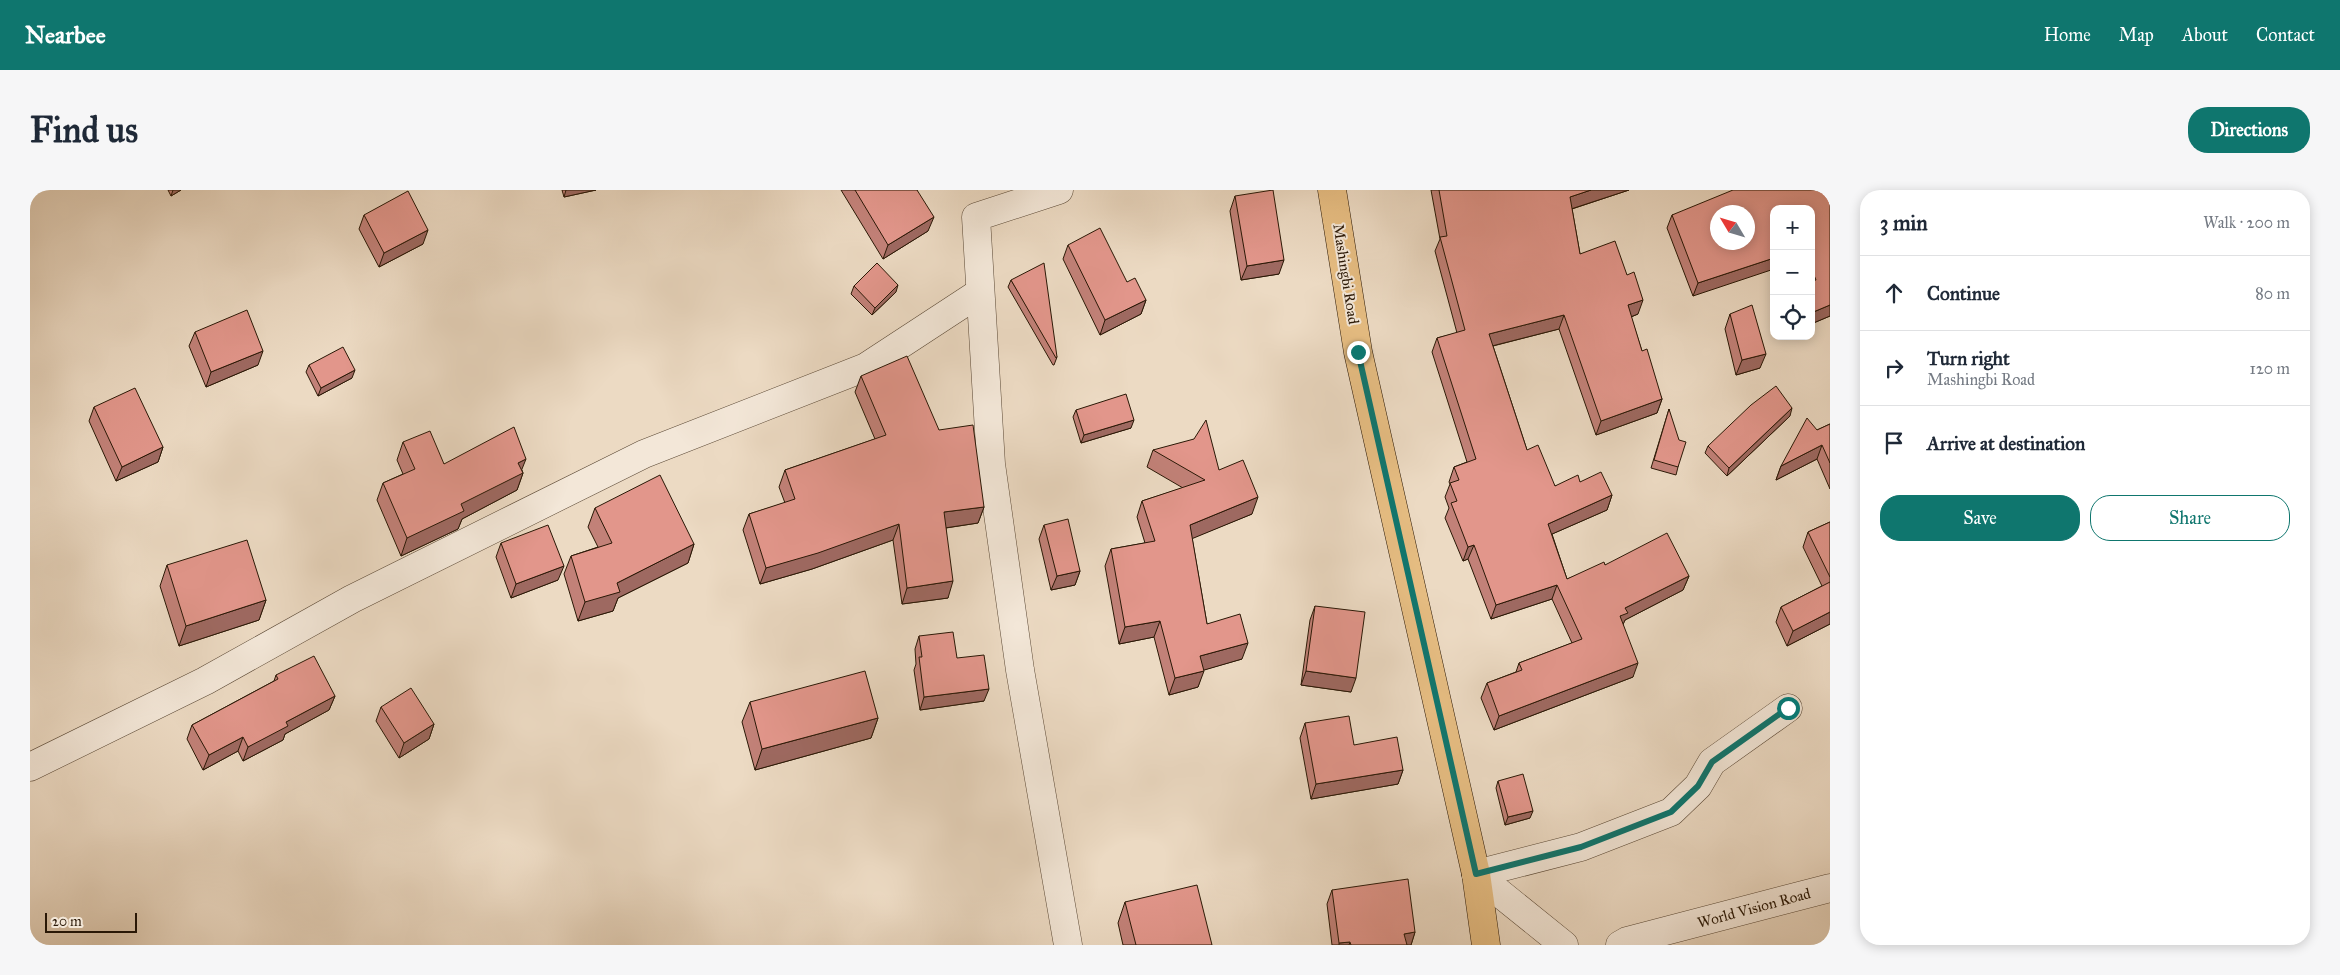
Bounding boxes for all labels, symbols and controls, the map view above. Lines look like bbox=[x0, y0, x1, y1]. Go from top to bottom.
text: Nearbee bbox=[25, 20, 106, 50]
text: Home bbox=[2044, 24, 2091, 46]
text: Map bbox=[2119, 24, 2154, 46]
text: About bbox=[2182, 24, 2228, 46]
text: Contact bbox=[2256, 24, 2315, 46]
button: Directions bbox=[2188, 107, 2310, 153]
text: Find us bbox=[30, 109, 138, 152]
north arrow bbox=[1710, 205, 1755, 250]
map controls bbox=[1770, 205, 1815, 340]
button: + bbox=[1770, 205, 1815, 250]
text: 3 min bbox=[1880, 210, 1928, 236]
text: Walk · 200 m bbox=[2203, 213, 2290, 232]
street label: Mashingbi Road bbox=[1329, 223, 1363, 326]
button: − bbox=[1770, 250, 1815, 295]
icon: ahead bbox=[1880, 279, 1908, 307]
text: Continue bbox=[1927, 282, 2000, 305]
text: 80 m bbox=[2255, 284, 2290, 303]
button: locate bbox=[1770, 295, 1815, 340]
route end bbox=[1347, 341, 1370, 364]
text: Turn right bbox=[1927, 347, 2010, 370]
icon: right bbox=[1880, 354, 1908, 382]
text: 120 m bbox=[2250, 359, 2290, 378]
text: Mashingbi Road bbox=[1927, 370, 2035, 389]
icon: arrive bbox=[1880, 429, 1908, 457]
text: Arrive at destination bbox=[1927, 432, 2085, 455]
button: Save bbox=[1880, 495, 2080, 541]
button: Share bbox=[2090, 495, 2290, 541]
route start bbox=[1777, 697, 1800, 720]
street label: World Vision Road bbox=[1695, 884, 1813, 932]
scale bar bbox=[45, 910, 138, 933]
text: 20 m bbox=[52, 913, 82, 930]

